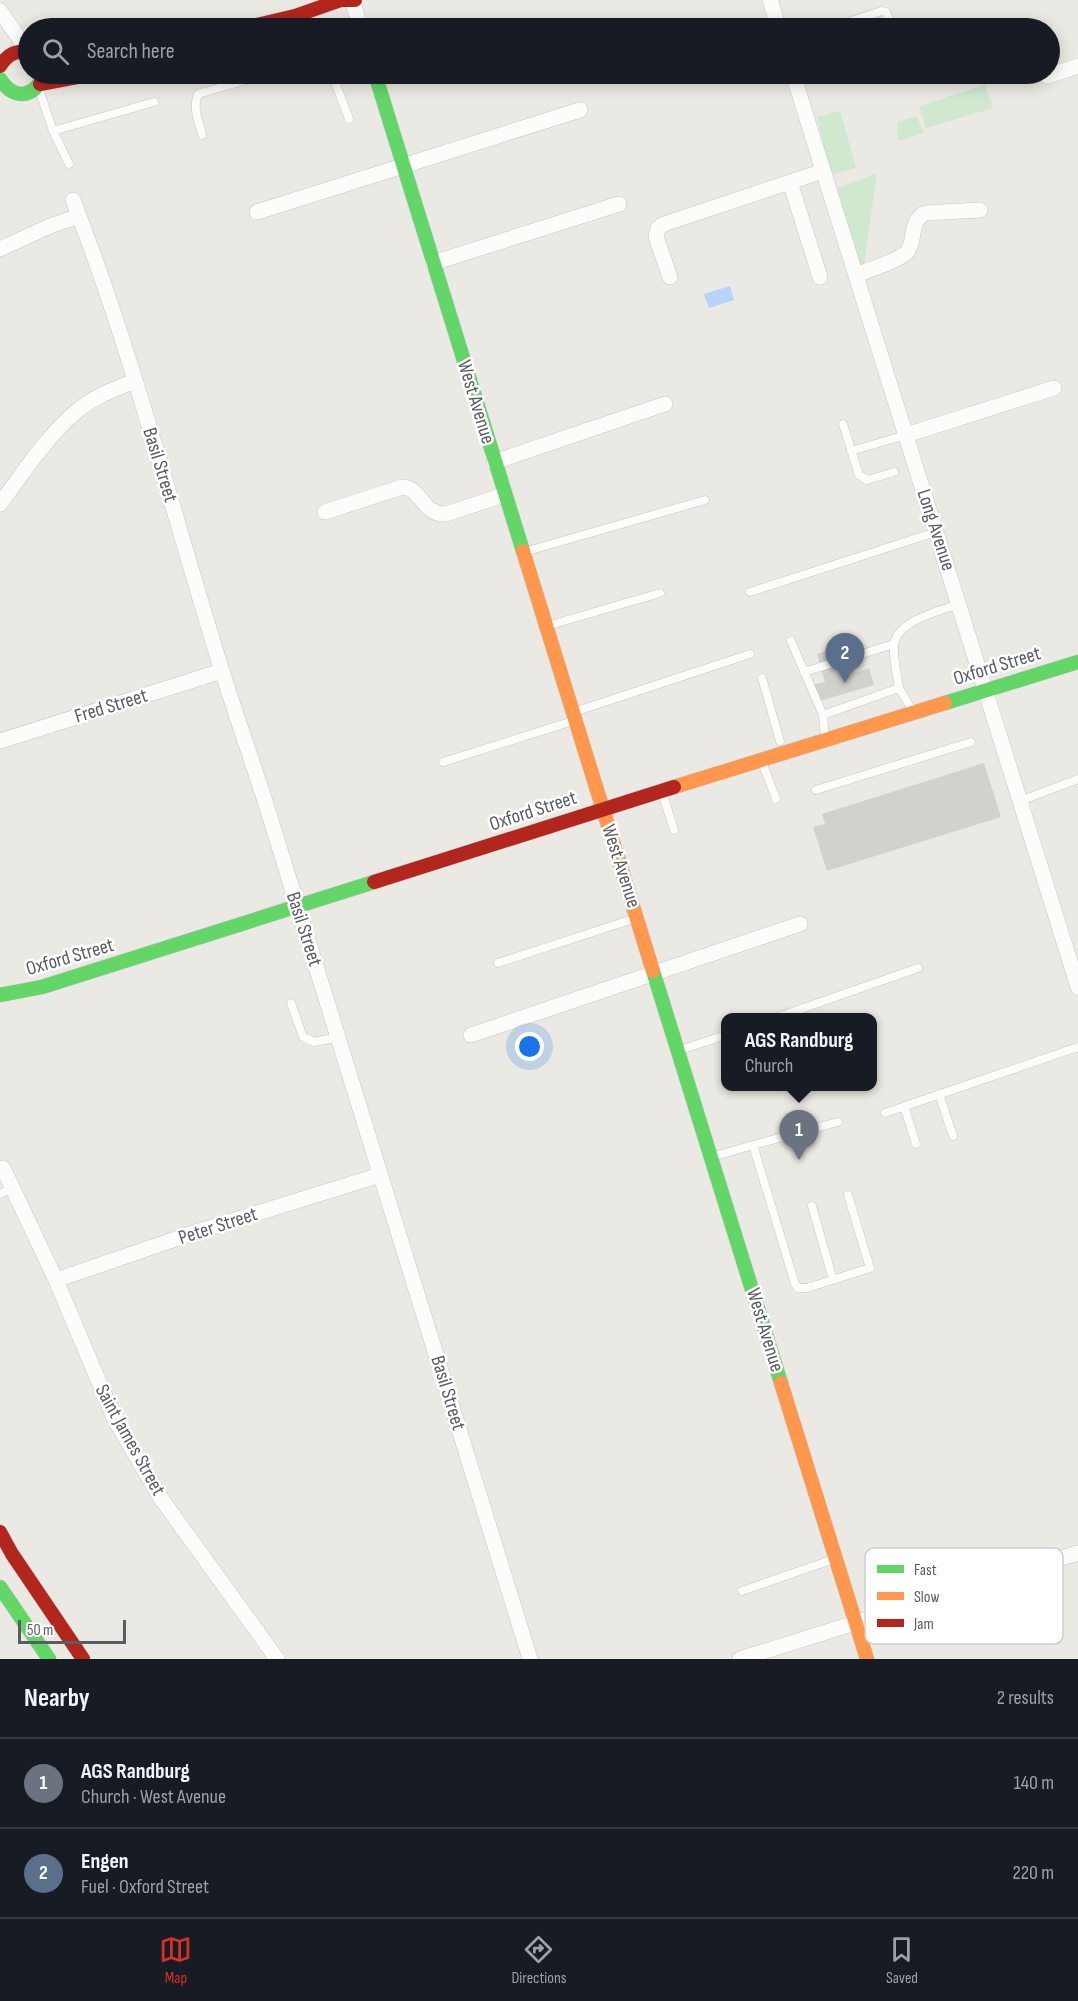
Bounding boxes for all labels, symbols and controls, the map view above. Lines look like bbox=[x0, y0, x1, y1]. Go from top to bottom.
search box bbox=[18, 18, 1060, 84]
icon: search bbox=[39, 35, 72, 68]
text: Search here bbox=[87, 38, 174, 65]
street label: West Avenue bbox=[452, 357, 500, 447]
street label: Basil Street bbox=[137, 425, 183, 505]
street label: Long Avenue bbox=[912, 486, 960, 574]
pin: 2 bbox=[826, 634, 864, 683]
street label: Oxford Street bbox=[950, 641, 1044, 691]
street label: Fred Street bbox=[72, 684, 150, 728]
street label: Oxford Street bbox=[486, 786, 580, 836]
street label: West Avenue bbox=[596, 821, 646, 911]
street label: Basil Street bbox=[281, 889, 327, 969]
street label: Oxford Street bbox=[23, 933, 117, 981]
popup bbox=[721, 1013, 877, 1091]
text: AGS Randburg bbox=[745, 1027, 853, 1054]
your location bbox=[515, 1032, 544, 1061]
text: Church bbox=[745, 1054, 793, 1078]
pin: 1 bbox=[780, 1110, 818, 1160]
street label: Peter Street bbox=[176, 1202, 260, 1250]
street label: West Avenue bbox=[741, 1285, 789, 1375]
street label: Basil Street bbox=[425, 1353, 471, 1433]
street label: Saint James Street bbox=[90, 1380, 170, 1500]
legend bbox=[865, 1548, 1063, 1644]
text: Fast bbox=[914, 1561, 937, 1580]
text: Slow bbox=[914, 1588, 939, 1607]
text: Jam bbox=[913, 1615, 934, 1634]
scale bar bbox=[18, 1617, 126, 1644]
text: 50 m bbox=[27, 1621, 53, 1640]
text: Nearby bbox=[24, 1683, 90, 1714]
text: 2 results bbox=[997, 1686, 1054, 1710]
text: AGS Randburg bbox=[81, 1758, 190, 1785]
text: 1 bbox=[40, 1771, 47, 1795]
text: 140 m bbox=[1014, 1771, 1054, 1795]
text: Church · West Avenue bbox=[81, 1785, 226, 1809]
text: Engen bbox=[81, 1848, 129, 1875]
text: 2 bbox=[39, 1861, 48, 1885]
text: 220 m bbox=[1013, 1861, 1054, 1885]
text: Fuel · Oxford Street bbox=[81, 1875, 209, 1899]
tab: Map bbox=[159, 1933, 192, 1988]
tab: Directions bbox=[511, 1933, 566, 1988]
tab: Saved bbox=[885, 1933, 918, 1988]

